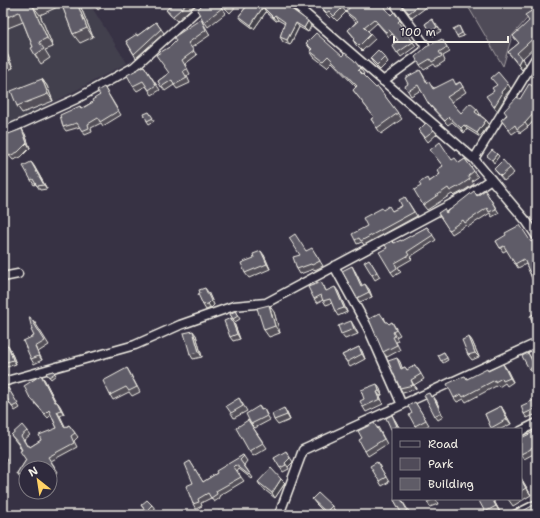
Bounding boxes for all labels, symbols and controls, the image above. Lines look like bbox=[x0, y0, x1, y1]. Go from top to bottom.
scale bar bbox=[394, 18, 508, 44]
text: 100 m bbox=[400, 24, 436, 40]
legend bbox=[392, 428, 522, 500]
text: Road bbox=[428, 436, 459, 452]
text: Park bbox=[428, 456, 454, 472]
north arrow bbox=[18, 460, 58, 500]
text: N bbox=[26, 463, 41, 480]
text: Building bbox=[428, 476, 474, 492]

